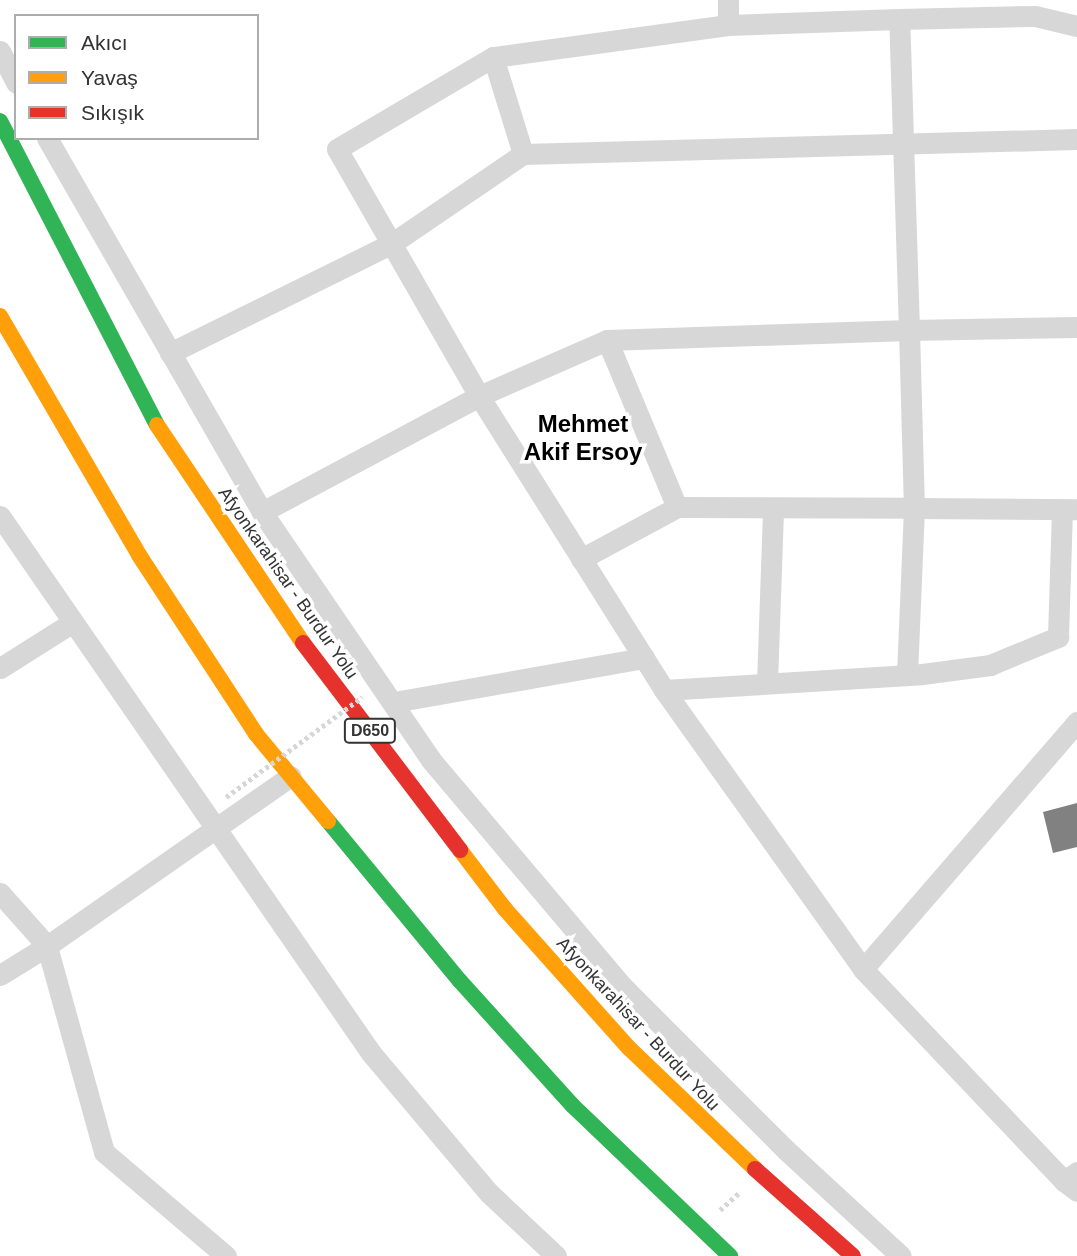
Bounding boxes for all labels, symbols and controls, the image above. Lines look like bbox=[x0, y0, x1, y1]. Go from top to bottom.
legend bbox=[14, 14, 259, 140]
text: Akıcı bbox=[81, 31, 128, 54]
text: Yavaş bbox=[81, 66, 138, 89]
text: Sıkışık bbox=[81, 101, 144, 124]
district label: Mehmet Akif Ersoy bbox=[524, 410, 642, 466]
street label: Afyonkarahisar - Burdur Yolu bbox=[213, 483, 363, 683]
road number: D650 bbox=[344, 718, 396, 744]
street label: Afyonkarahisar - Burdur Yolu bbox=[552, 933, 724, 1115]

